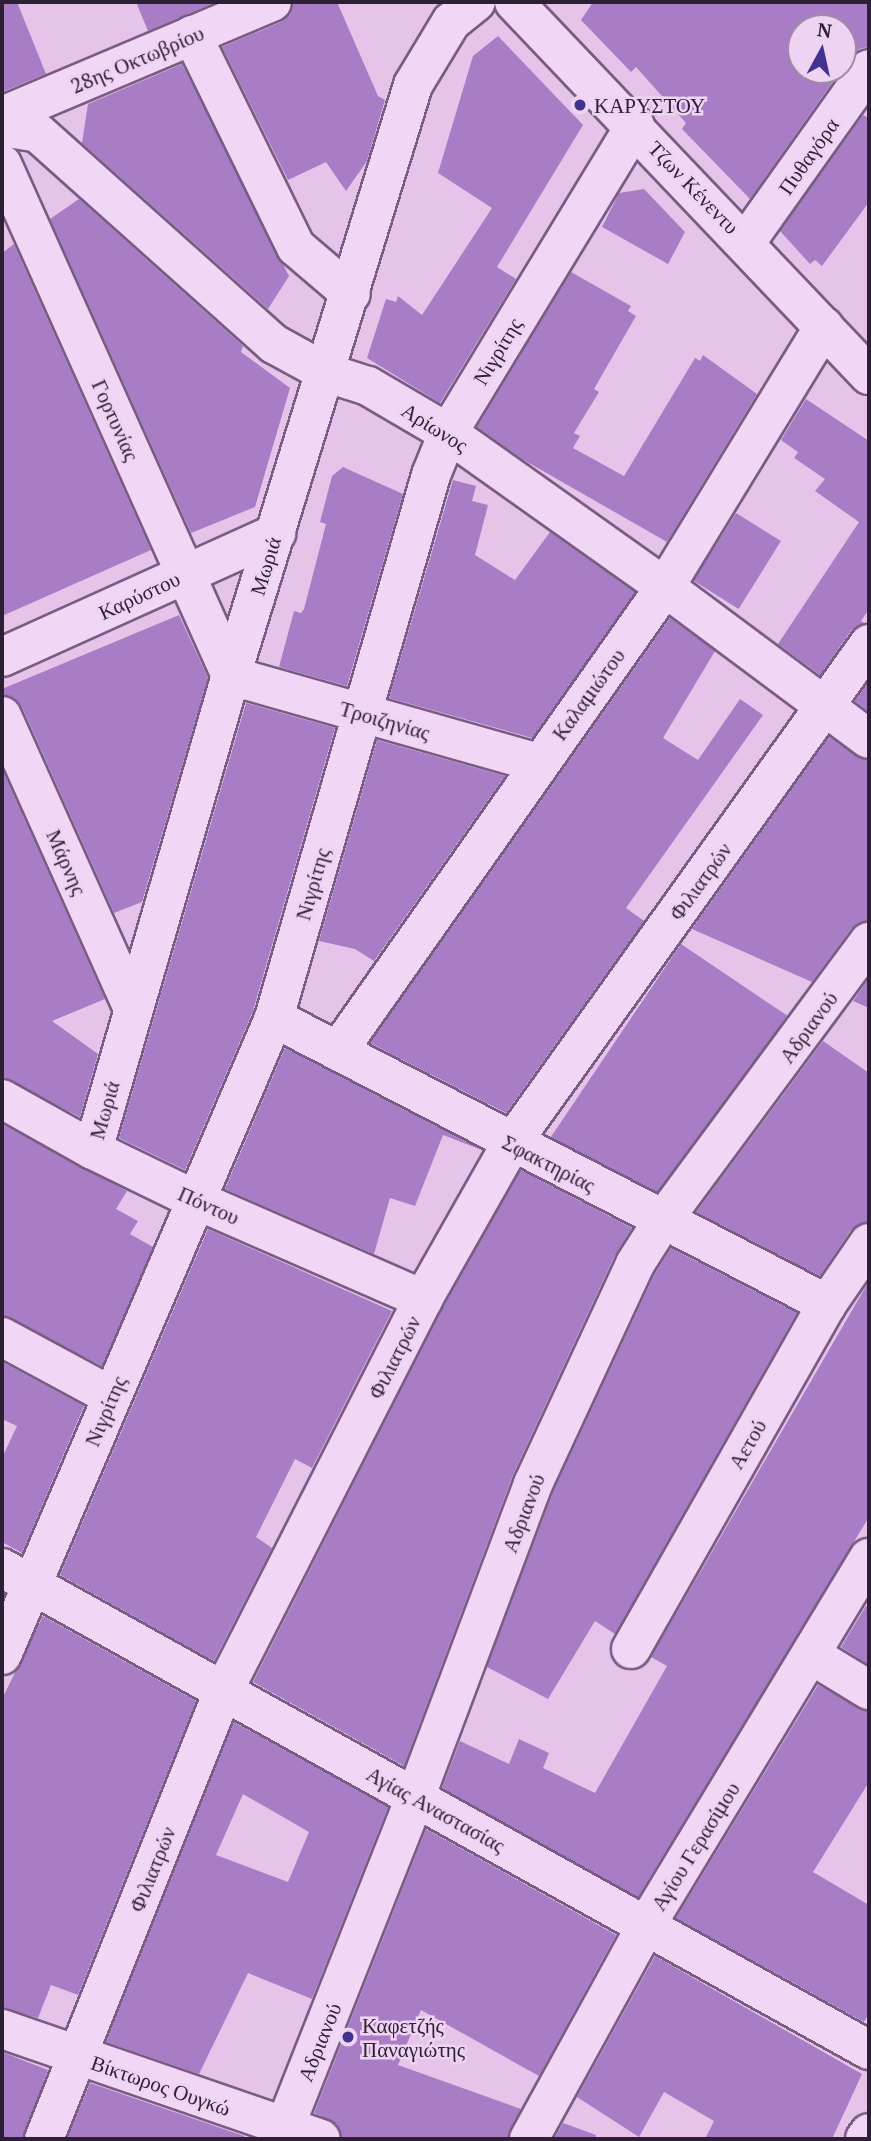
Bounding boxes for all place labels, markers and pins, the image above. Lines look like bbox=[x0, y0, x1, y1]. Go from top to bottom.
place label: ΚΑΡΥΣΤΟΥ bbox=[594, 92, 705, 118]
marker: ΚΑΡΥΣΤΟΥ bbox=[572, 97, 588, 113]
place label: Καφετζής Παναγιώτης bbox=[362, 2012, 465, 2062]
marker: Καφετζής Παναγιώτης bbox=[340, 2029, 356, 2045]

